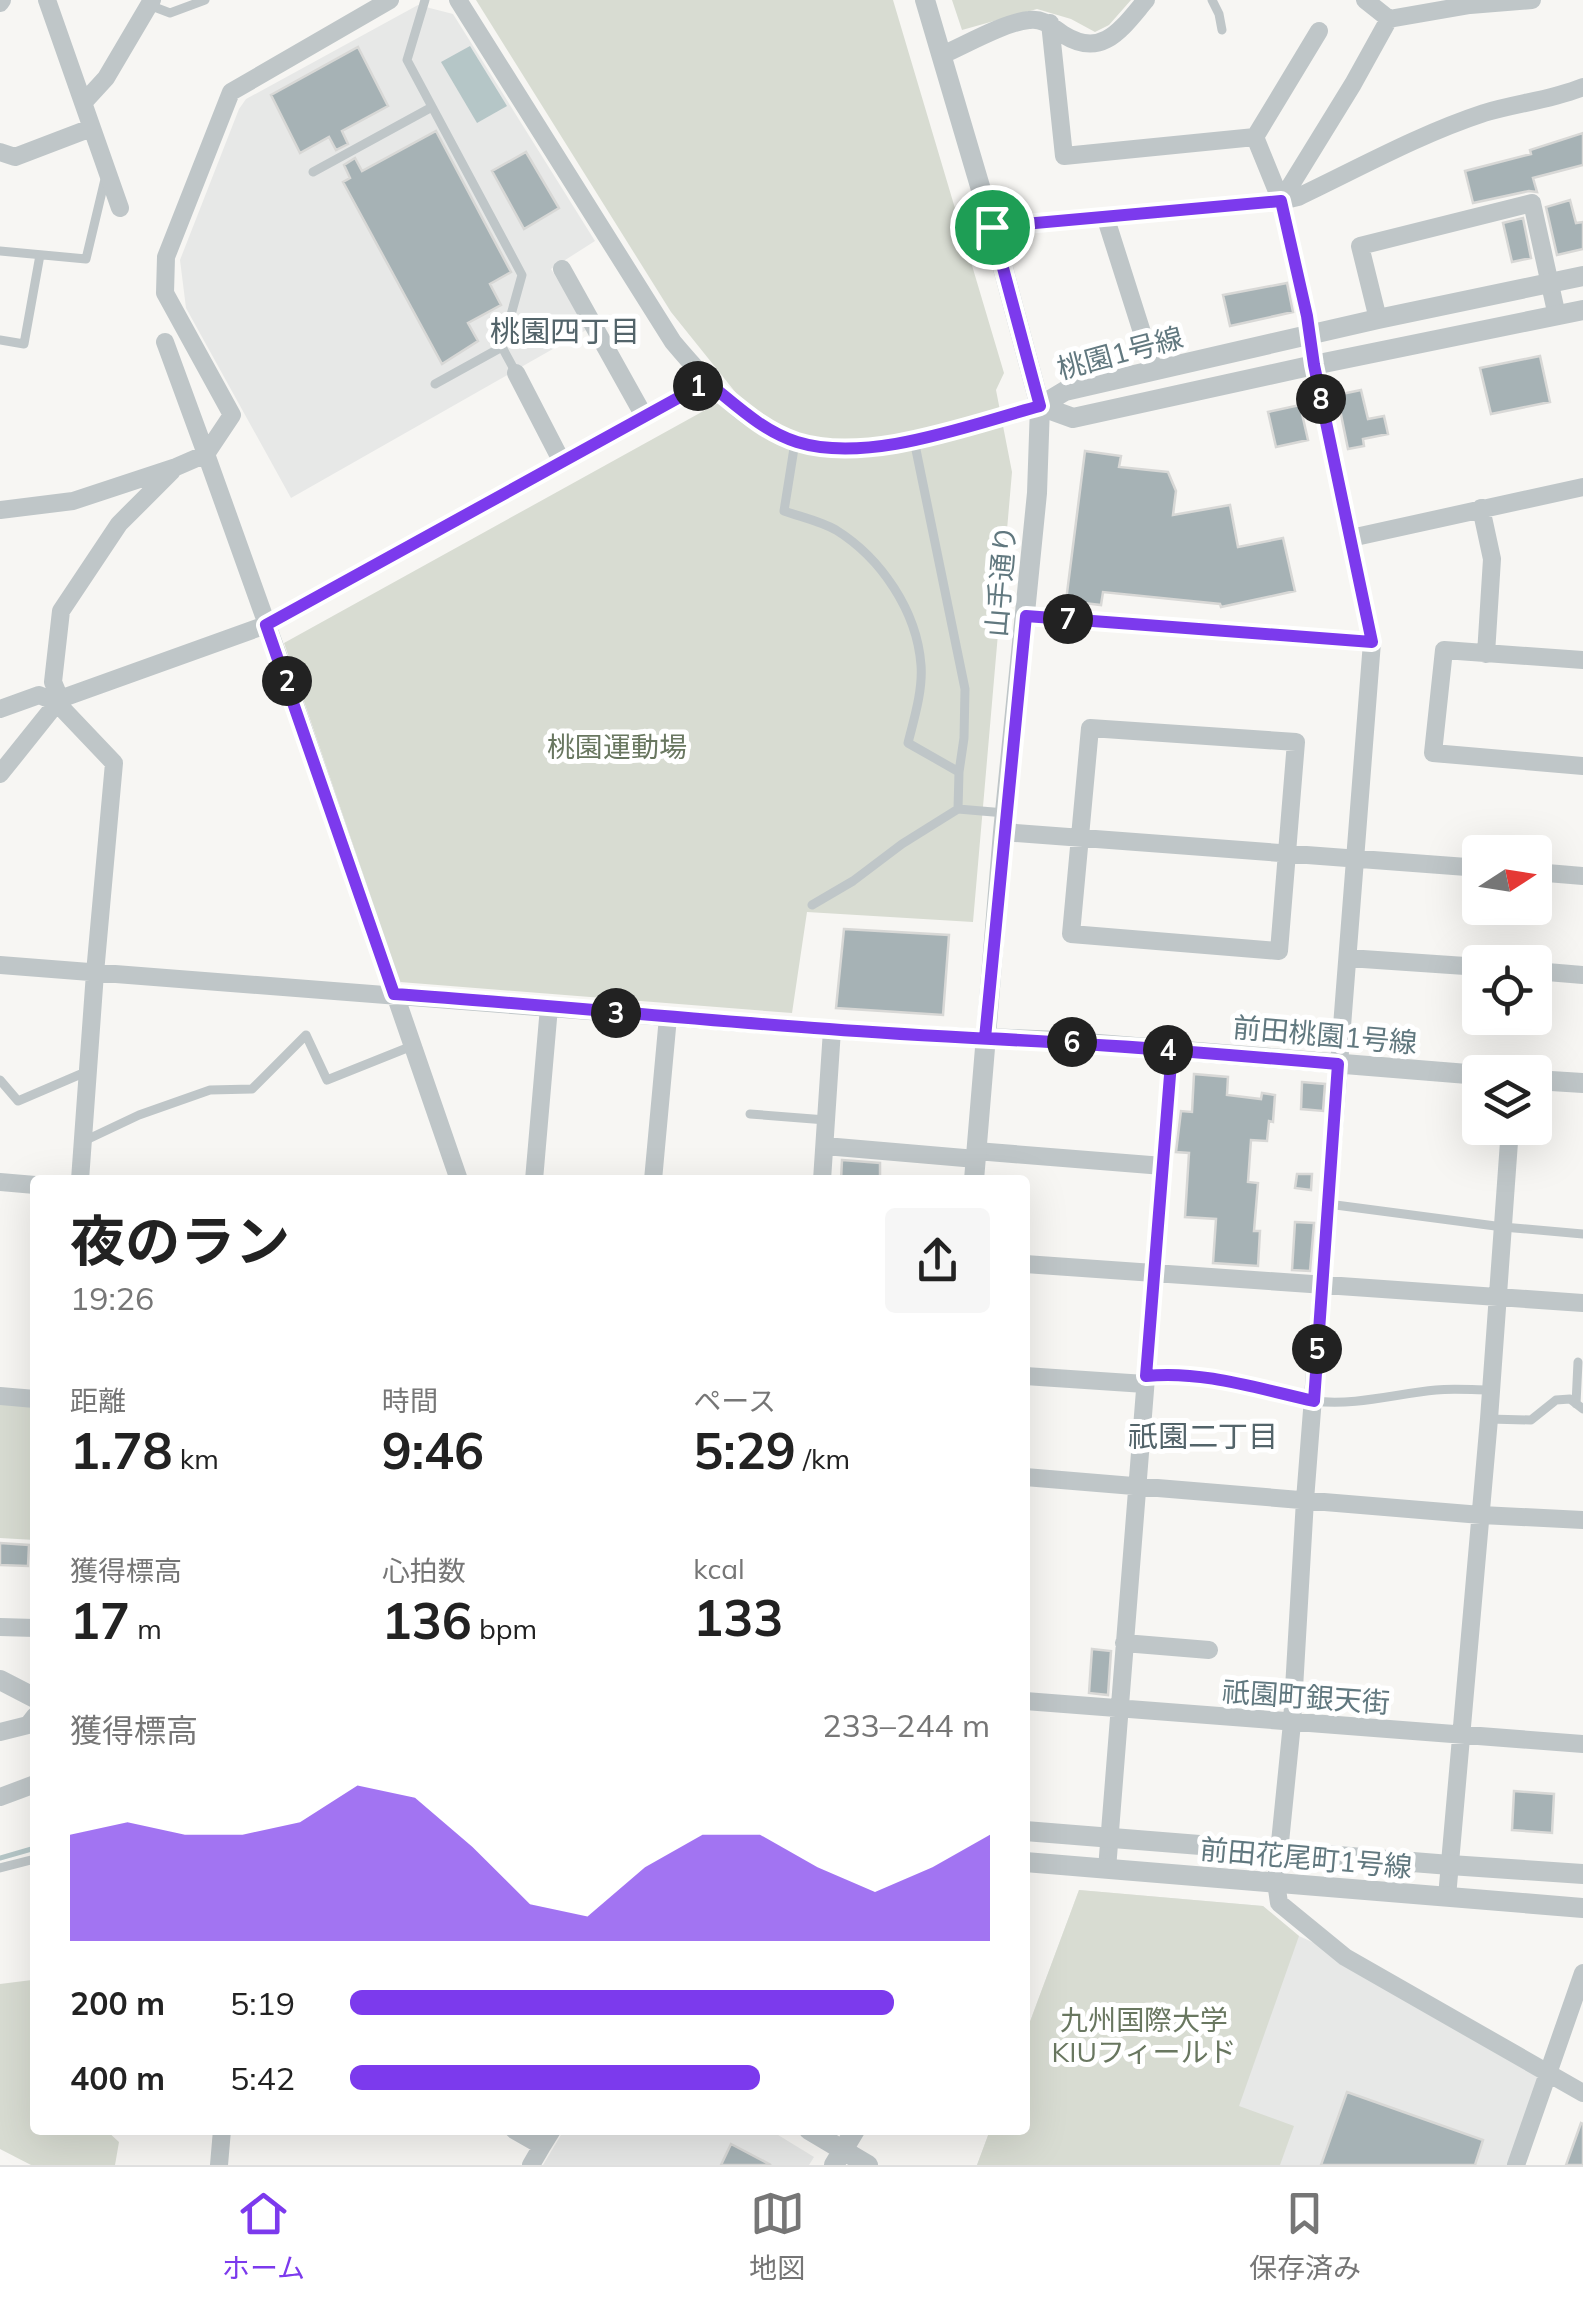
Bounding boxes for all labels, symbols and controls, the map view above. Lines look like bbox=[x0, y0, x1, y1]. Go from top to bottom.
pin bbox=[950, 185, 1035, 270]
icon: arrive bbox=[965, 200, 1020, 255]
district label: 桃園四丁目 bbox=[490, 312, 640, 350]
street label: 桃園1号線 bbox=[1053, 319, 1187, 386]
pin: 1 bbox=[673, 361, 723, 411]
text: 1 bbox=[690, 368, 706, 403]
pin: 8 bbox=[1296, 374, 1346, 424]
text: 8 bbox=[1313, 381, 1329, 416]
street label: 山手通り bbox=[978, 524, 1023, 638]
pin: 7 bbox=[1043, 594, 1093, 644]
text: 7 bbox=[1060, 601, 1076, 636]
pin: 2 bbox=[262, 656, 312, 706]
text: 2 bbox=[279, 663, 295, 698]
park label: 桃園運動場 bbox=[547, 729, 687, 764]
north arrow bbox=[1462, 835, 1552, 925]
map controls bbox=[1462, 835, 1552, 1145]
button: locate bbox=[1462, 945, 1552, 1035]
pin: 3 bbox=[591, 988, 641, 1038]
text: 3 bbox=[608, 995, 624, 1030]
street label: 前田桃園1号線 bbox=[1231, 1009, 1419, 1060]
pin: 6 bbox=[1047, 1017, 1097, 1067]
text: 6 bbox=[1064, 1024, 1080, 1059]
pin: 4 bbox=[1143, 1025, 1193, 1075]
text: 4 bbox=[1160, 1032, 1176, 1067]
button: layers bbox=[1462, 1055, 1552, 1145]
text: 夜のラン bbox=[70, 1206, 290, 1275]
button: share bbox=[885, 1208, 990, 1313]
text: 19:26 bbox=[70, 1278, 154, 1318]
pin: 5 bbox=[1292, 1324, 1342, 1374]
text: 5 bbox=[1309, 1331, 1325, 1366]
text: 距離 bbox=[70, 1383, 126, 1418]
text: 時間 bbox=[382, 1383, 438, 1418]
text: ペース bbox=[693, 1383, 776, 1418]
district label: 祇園二丁目 bbox=[1128, 1417, 1278, 1455]
text: 1.78 bbox=[70, 1419, 172, 1482]
text: 9:46 bbox=[382, 1419, 484, 1482]
text: 5:29 bbox=[693, 1419, 796, 1482]
text: km bbox=[172, 1441, 219, 1476]
text: /km bbox=[796, 1441, 850, 1476]
text: kcal bbox=[693, 1551, 745, 1586]
text: 獲得標高 bbox=[70, 1553, 182, 1588]
text: 心拍数 bbox=[382, 1553, 466, 1588]
text: 133 bbox=[693, 1586, 783, 1649]
text: 17 bbox=[70, 1589, 130, 1652]
text: 136 bbox=[382, 1589, 472, 1652]
text: m bbox=[130, 1611, 162, 1646]
text: bpm bbox=[472, 1611, 537, 1646]
street label: 祇園町銀天街 bbox=[1221, 1673, 1391, 1720]
text: 233–244 m bbox=[822, 1705, 990, 1745]
text: 獲得標高 bbox=[70, 1710, 198, 1750]
street label: 前田花尾町1号線 bbox=[1199, 1831, 1414, 1884]
text: 200 m bbox=[70, 1983, 165, 2023]
text: 5:19 bbox=[230, 1983, 295, 2023]
park label: 九州国際大学 KIUフィールド bbox=[1052, 2002, 1236, 2069]
text: 400 m bbox=[70, 2058, 165, 2098]
text: 5:42 bbox=[230, 2058, 295, 2098]
tab: ホーム bbox=[222, 2186, 305, 2286]
tab: 地図 bbox=[749, 2186, 805, 2286]
tab: 保存済み bbox=[1249, 2186, 1361, 2286]

